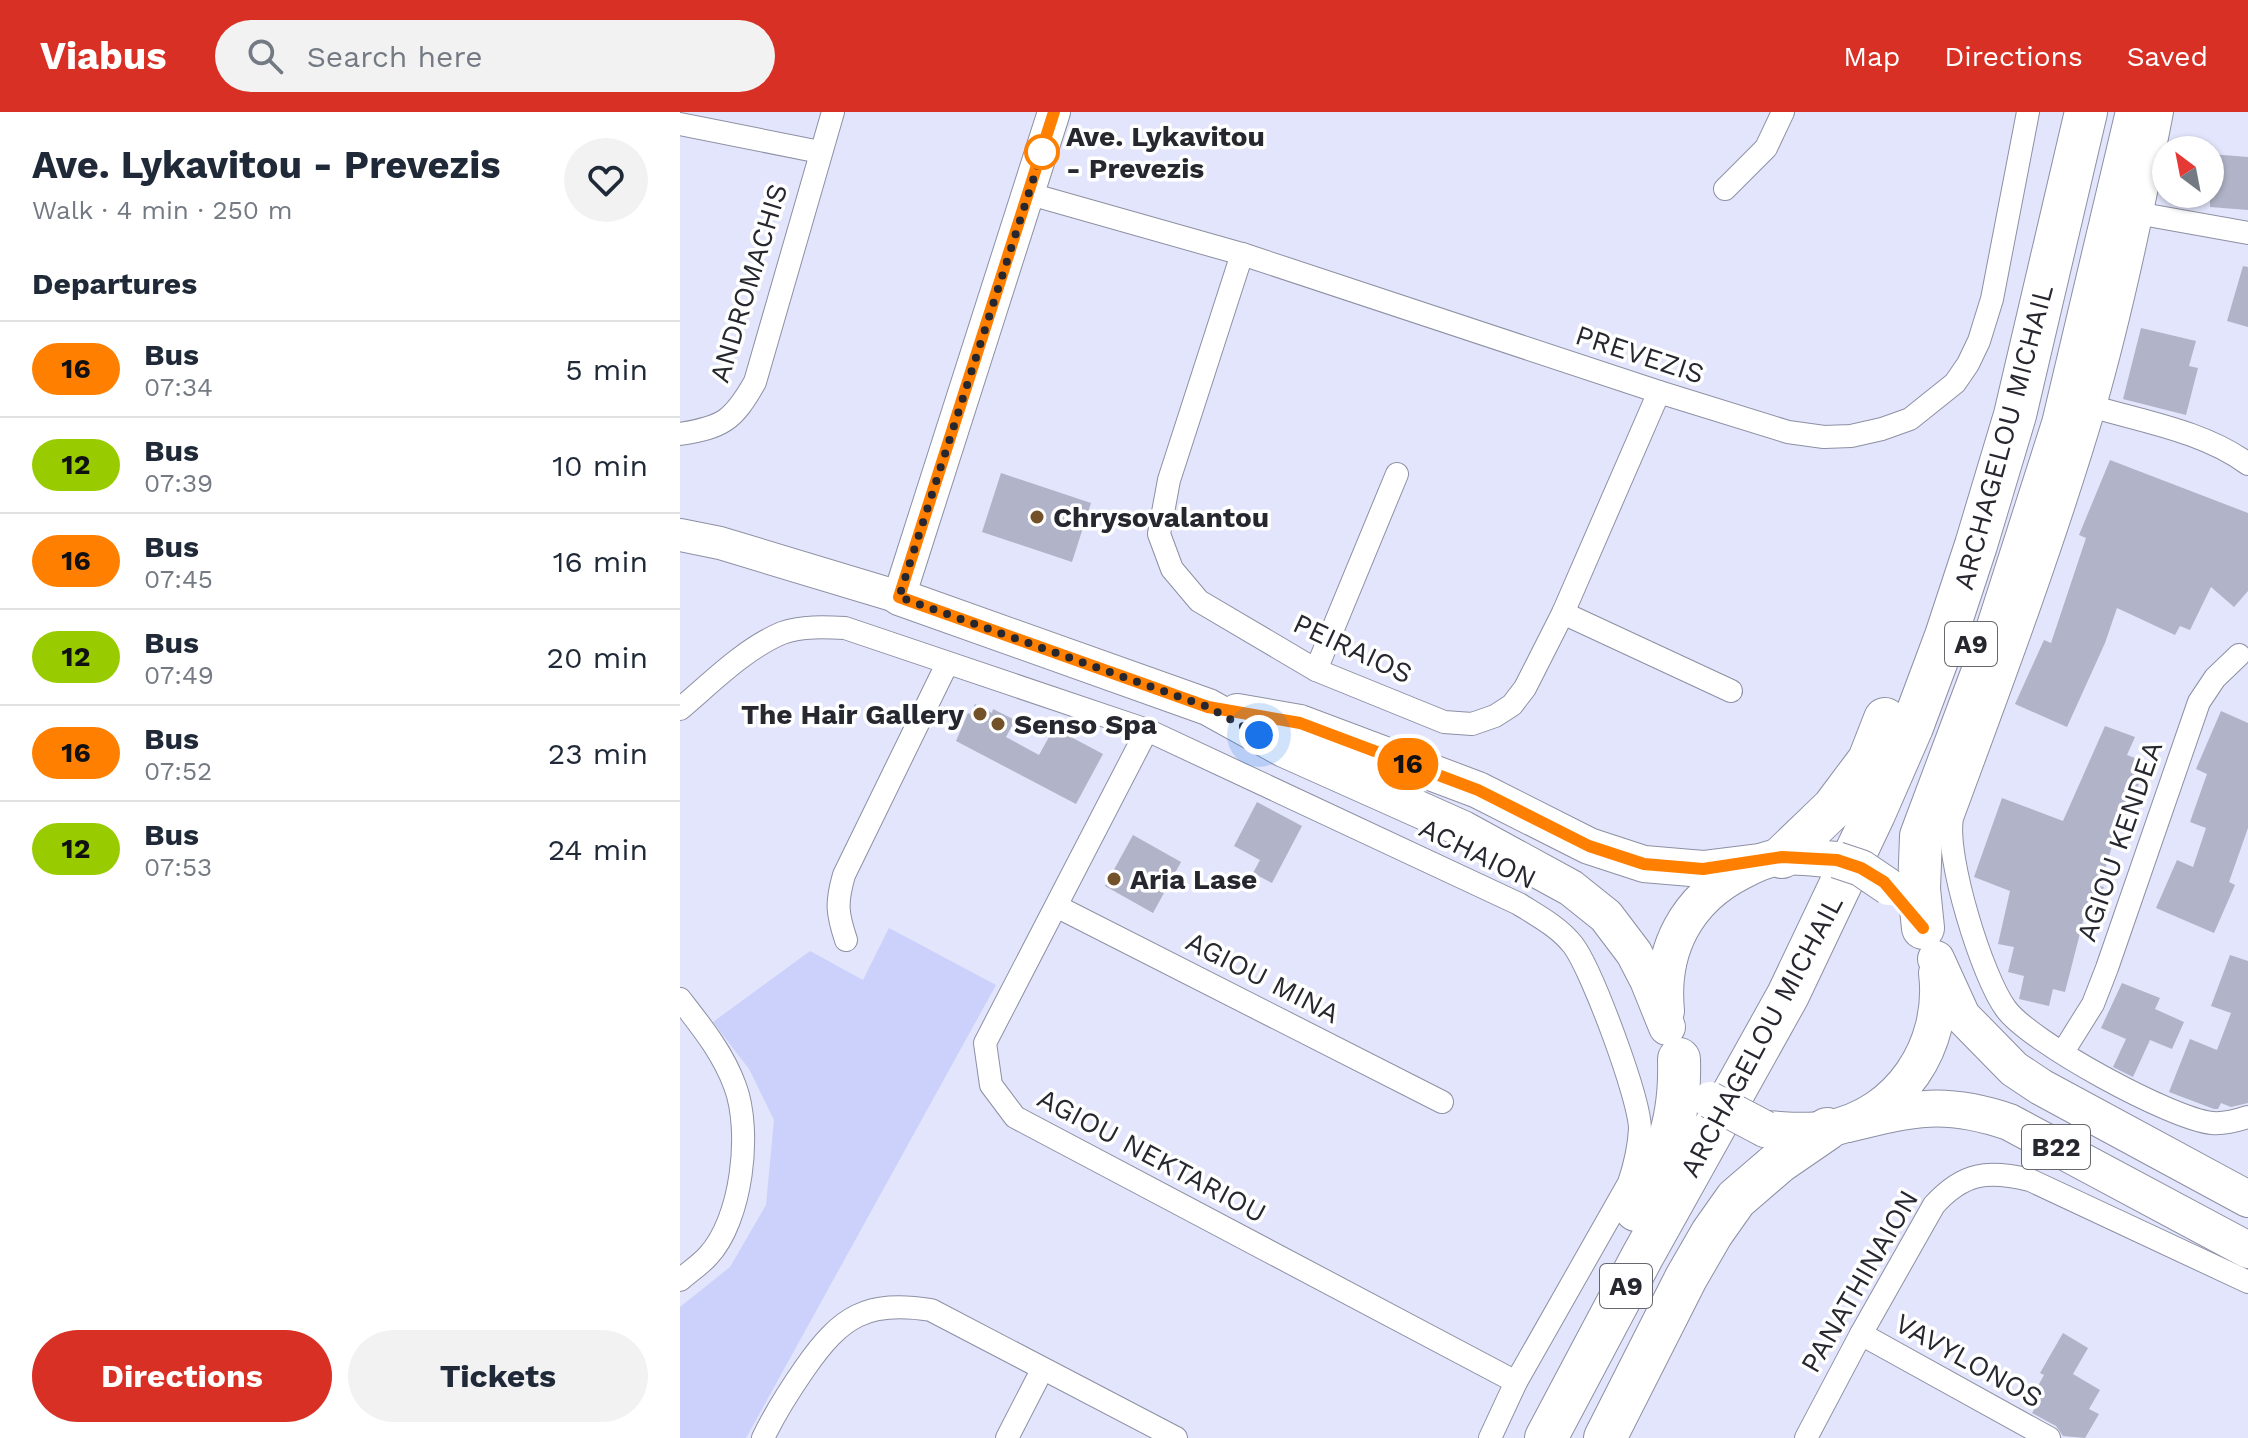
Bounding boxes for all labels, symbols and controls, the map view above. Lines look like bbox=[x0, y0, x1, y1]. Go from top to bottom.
search box bbox=[215, 20, 775, 92]
text: Viabus bbox=[40, 34, 167, 78]
icon: search bbox=[243, 34, 287, 78]
text: Search here bbox=[307, 39, 482, 74]
text: Map bbox=[1843, 40, 1900, 73]
text: Directions bbox=[1944, 40, 2083, 73]
text: Saved bbox=[2127, 40, 2208, 73]
place label: Ave. Lykavitou - Prevezis bbox=[1066, 120, 1265, 185]
marker: Ave. Lykavitou - Prevezis bbox=[1025, 135, 1059, 169]
north arrow bbox=[2152, 136, 2224, 208]
map controls bbox=[2152, 136, 2224, 208]
button: heart bbox=[564, 138, 648, 222]
text: Ave. Lykavitou - Prevezis bbox=[32, 143, 501, 187]
street label: ANDROMACHIS bbox=[703, 180, 794, 387]
text: Walk · 4 min · 250 m bbox=[32, 195, 293, 225]
text: Departures bbox=[32, 266, 197, 301]
street label: ARCHAGELOU MICHAIL bbox=[1947, 281, 2060, 593]
street label: PREVEZIS bbox=[1571, 318, 1708, 391]
text: Bus bbox=[144, 337, 199, 372]
text: 16 bbox=[61, 352, 91, 385]
text: 5 min bbox=[565, 352, 648, 387]
text: 07:34 bbox=[144, 372, 213, 402]
text: Bus bbox=[144, 433, 199, 468]
text: 12 bbox=[62, 448, 90, 481]
text: 10 min bbox=[552, 448, 648, 483]
text: 07:39 bbox=[144, 468, 213, 498]
place label: Chrysovalantou bbox=[1053, 501, 1269, 534]
marker: Chrysovalantou bbox=[1028, 508, 1046, 526]
text: Bus bbox=[144, 529, 199, 564]
text: 16 bbox=[61, 544, 91, 577]
text: 16 min bbox=[553, 544, 648, 579]
text: 07:45 bbox=[144, 564, 213, 594]
street label: PEIRAIOS bbox=[1288, 607, 1418, 690]
road number: A9 bbox=[1945, 622, 1997, 666]
text: Bus bbox=[144, 625, 199, 660]
text: 12 bbox=[62, 640, 90, 673]
text: 20 min bbox=[546, 640, 648, 675]
text: 07:49 bbox=[144, 660, 214, 690]
place label: The Hair Gallery bbox=[741, 698, 964, 731]
marker: The Hair Gallery bbox=[971, 705, 989, 723]
place label: Senso Spa bbox=[1014, 708, 1158, 741]
marker: Senso Spa bbox=[989, 715, 1007, 733]
your location bbox=[1239, 715, 1279, 755]
text: Bus bbox=[144, 721, 199, 756]
text: 16 bbox=[61, 736, 91, 769]
text: 23 min bbox=[548, 736, 648, 771]
street label: AGIOU KENDEA bbox=[2070, 736, 2169, 946]
line badge: 16 bbox=[1372, 738, 1444, 790]
text: 16 bbox=[1393, 747, 1423, 780]
text: 07:52 bbox=[144, 756, 212, 786]
street label: ACHAION bbox=[1414, 811, 1542, 896]
text: Bus bbox=[144, 817, 199, 852]
text: 12 bbox=[62, 832, 90, 865]
text: 24 min bbox=[548, 832, 648, 867]
text: 07:53 bbox=[144, 852, 212, 882]
place label: Aria Lase bbox=[1130, 863, 1257, 896]
marker: Aria Lase bbox=[1105, 870, 1123, 888]
street label: ARCHAGELOU MICHAIL bbox=[1673, 890, 1850, 1183]
street label: AGIOU MINA bbox=[1180, 925, 1345, 1030]
street label: AGIOU NEKTARIOU bbox=[1032, 1081, 1272, 1230]
road number: B22 bbox=[2022, 1125, 2090, 1169]
street label: PANATHINAION bbox=[1794, 1184, 1925, 1378]
road number: A9 bbox=[1600, 1264, 1652, 1308]
street label: VAVYLONOS bbox=[1889, 1306, 2048, 1414]
button: Directions bbox=[32, 1330, 332, 1422]
button: Tickets bbox=[348, 1330, 648, 1422]

